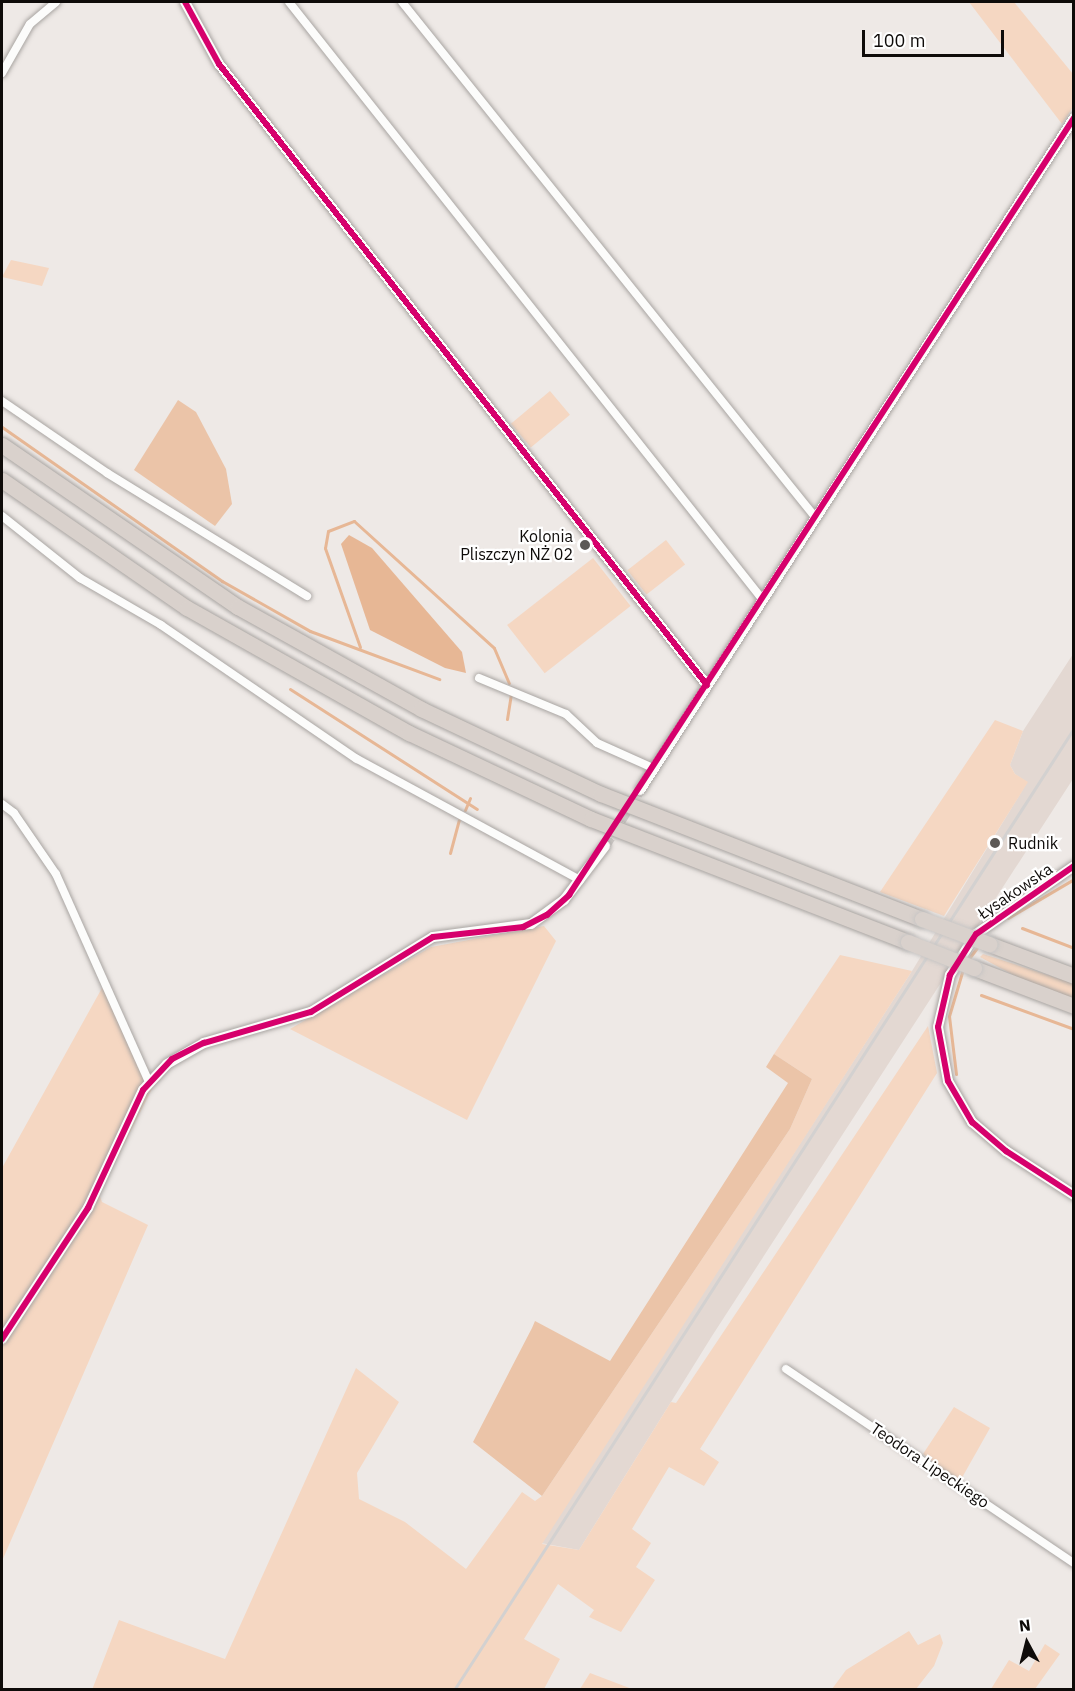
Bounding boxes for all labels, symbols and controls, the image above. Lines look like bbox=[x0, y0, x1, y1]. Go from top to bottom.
scale bar bbox=[865, 18, 1008, 56]
text: 100 m bbox=[873, 29, 925, 52]
place label: Kolonia Pliszczyn NŻ 02 bbox=[460, 526, 573, 564]
marker: Kolonia Pliszczyn NŻ 02 bbox=[578, 538, 592, 552]
place label: Rudnik bbox=[1008, 833, 1058, 853]
marker: Rudnik bbox=[986, 834, 1004, 852]
street label: Łysakowska bbox=[974, 859, 1056, 923]
street label: Teodora Lipeckiego bbox=[867, 1418, 993, 1512]
north arrow bbox=[997, 1613, 1057, 1673]
text: N bbox=[1018, 1615, 1032, 1636]

